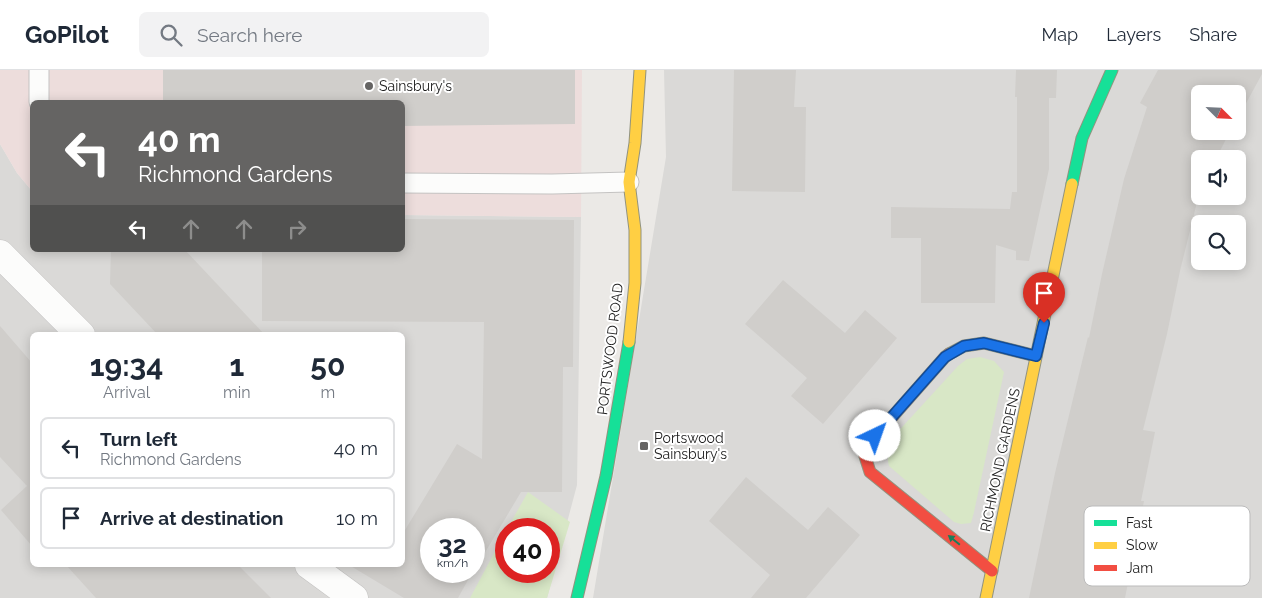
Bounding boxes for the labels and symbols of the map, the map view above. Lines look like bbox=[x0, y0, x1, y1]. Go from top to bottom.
place label: Sainsbury's bbox=[379, 78, 452, 94]
marker: Sainsbury's bbox=[363, 80, 375, 92]
north arrow bbox=[1191, 85, 1246, 140]
pin bbox=[1023, 272, 1065, 323]
street label: PORTSWOOD ROAD bbox=[594, 282, 626, 416]
street label: RICHMOND GARDENS bbox=[977, 386, 1023, 533]
position arrow bbox=[848, 409, 900, 461]
place label: Portswood Sainsbury's bbox=[654, 430, 727, 462]
marker: Portswood Sainsbury's bbox=[638, 440, 650, 452]
legend bbox=[1084, 506, 1250, 586]
text: Fast bbox=[1126, 515, 1153, 531]
speed limit sign: 40 bbox=[495, 518, 560, 583]
one-way arrow bbox=[948, 535, 961, 546]
text: Slow bbox=[1126, 537, 1158, 553]
text: Jam bbox=[1126, 560, 1153, 576]

